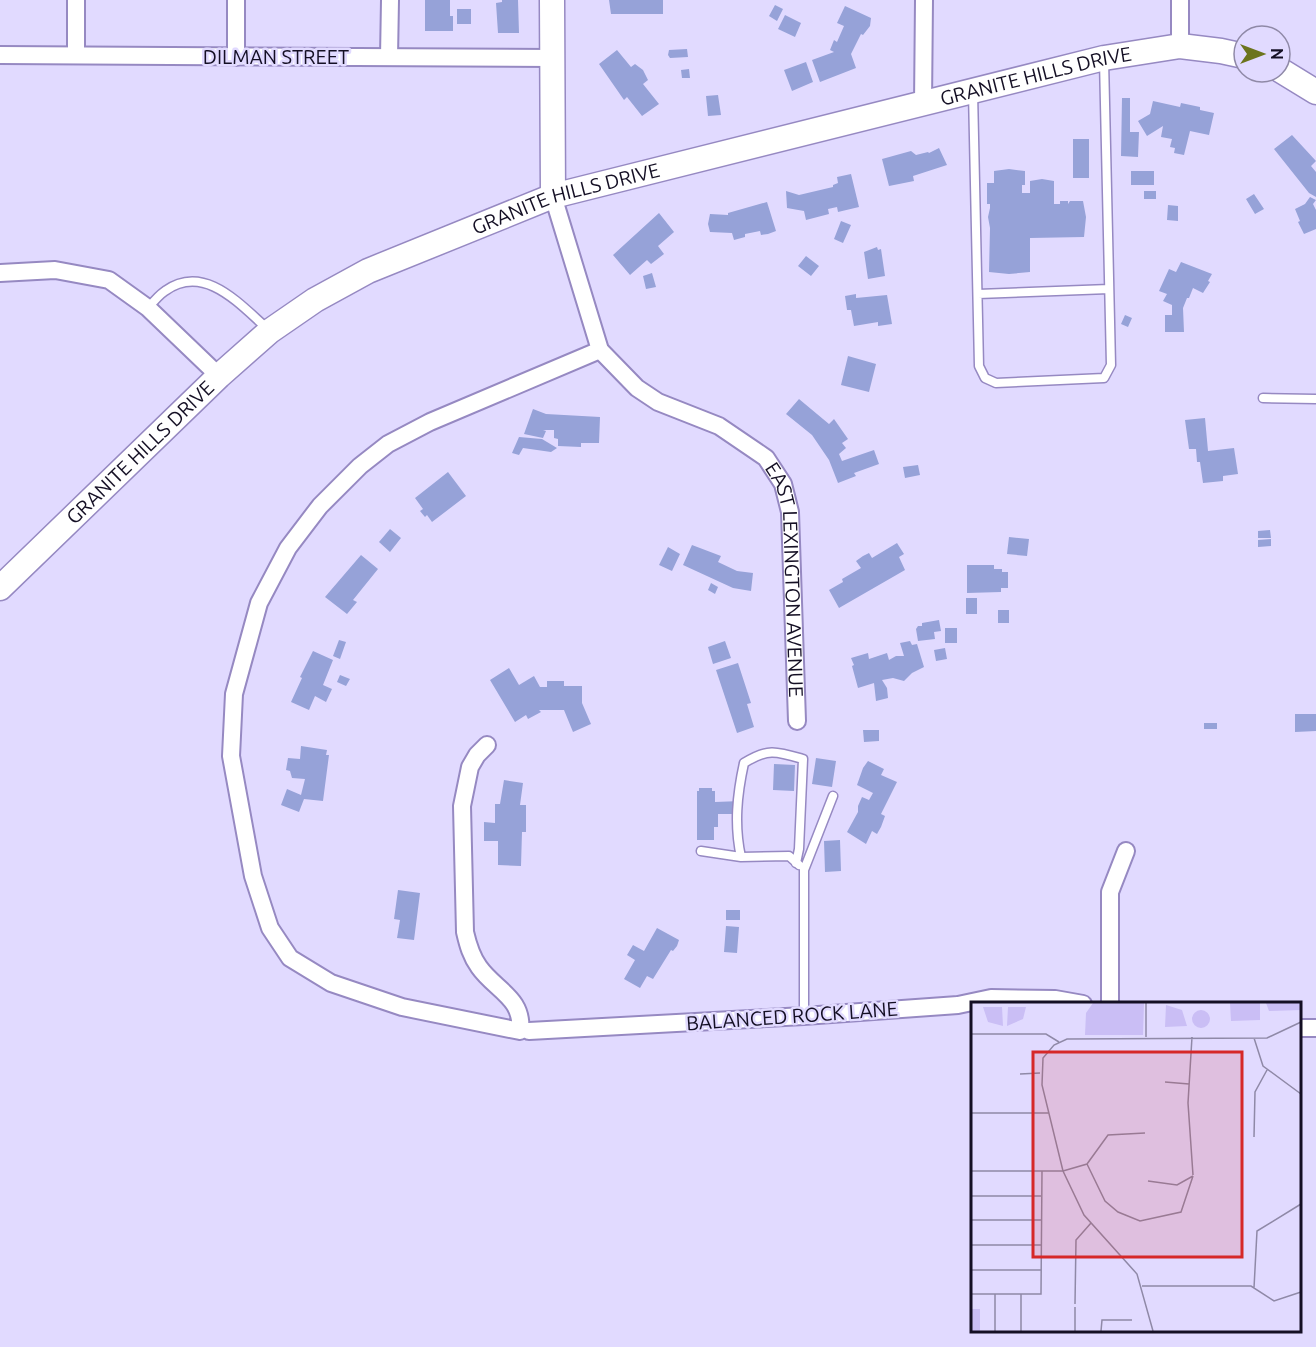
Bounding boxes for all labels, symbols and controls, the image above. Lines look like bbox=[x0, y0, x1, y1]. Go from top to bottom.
north arrow bbox=[1232, 24, 1292, 84]
street label: GRANITE HILLS DRIVE bbox=[938, 42, 1133, 110]
street label: DILMAN STREET bbox=[203, 45, 349, 68]
text: N bbox=[1268, 48, 1286, 60]
street label: GRANITE HILLS DRIVE bbox=[468, 158, 662, 239]
street label: GRANITE HILLS DRIVE bbox=[61, 376, 218, 528]
street label: EAST LEXINGTON AVENUE bbox=[761, 458, 808, 698]
street label: BALANCED ROCK LANE bbox=[685, 997, 899, 1034]
inset map bbox=[971, 1002, 1301, 1332]

